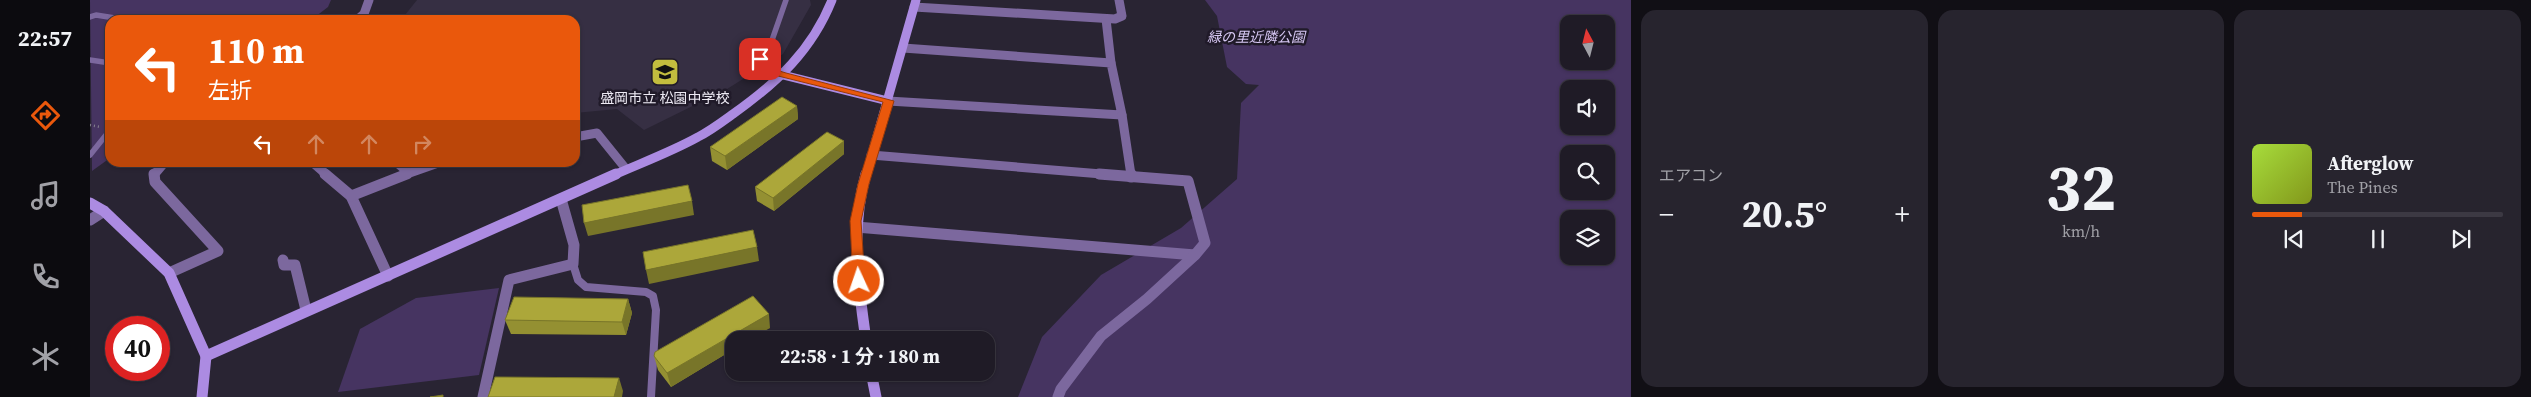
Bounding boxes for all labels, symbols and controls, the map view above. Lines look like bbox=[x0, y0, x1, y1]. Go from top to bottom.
north arrow bbox=[1560, 15, 1615, 70]
map controls bbox=[1560, 15, 1615, 265]
text: 22:57 bbox=[18, 23, 72, 53]
text: 110 m bbox=[208, 27, 304, 75]
park label: 緑の里近隣公園 bbox=[1207, 27, 1307, 47]
icon: left bbox=[125, 35, 190, 100]
pin bbox=[739, 38, 781, 80]
icon: arrive bbox=[746, 45, 774, 73]
school or university icon: 盛岡市立 松園中学校 bbox=[650, 57, 680, 87]
text: 左折 bbox=[208, 75, 252, 105]
button: sound bbox=[1560, 80, 1615, 135]
place label: 盛岡市立 松園中学校 bbox=[600, 88, 730, 108]
icon: directions bbox=[28, 98, 63, 133]
icon: left bbox=[249, 130, 277, 158]
icon: ahead bbox=[302, 130, 330, 158]
icon: ahead bbox=[355, 130, 383, 158]
icon: right bbox=[408, 130, 436, 158]
text: 32 bbox=[2046, 143, 2116, 232]
button: search bbox=[1560, 145, 1615, 200]
text: Afterglow bbox=[2327, 150, 2413, 176]
text: エアコン bbox=[1659, 164, 1723, 186]
text: The Pines bbox=[2327, 176, 2398, 198]
icon: music bbox=[28, 178, 63, 213]
text: 20.5° bbox=[1742, 188, 1827, 240]
text: − bbox=[1659, 195, 1674, 233]
text: + bbox=[1895, 195, 1910, 233]
button: layers bbox=[1560, 210, 1615, 265]
text: km/h bbox=[2062, 220, 2100, 242]
icon: previous bbox=[2280, 225, 2308, 253]
icon: pause bbox=[2364, 225, 2392, 253]
icon: next bbox=[2447, 225, 2475, 253]
position arrow bbox=[832, 254, 884, 306]
icon: phone bbox=[28, 259, 63, 294]
speed limit sign: 40 bbox=[105, 316, 170, 381]
icon: climate bbox=[28, 339, 63, 374]
text: 22:58 · 1 分 · 180 m bbox=[780, 343, 940, 369]

